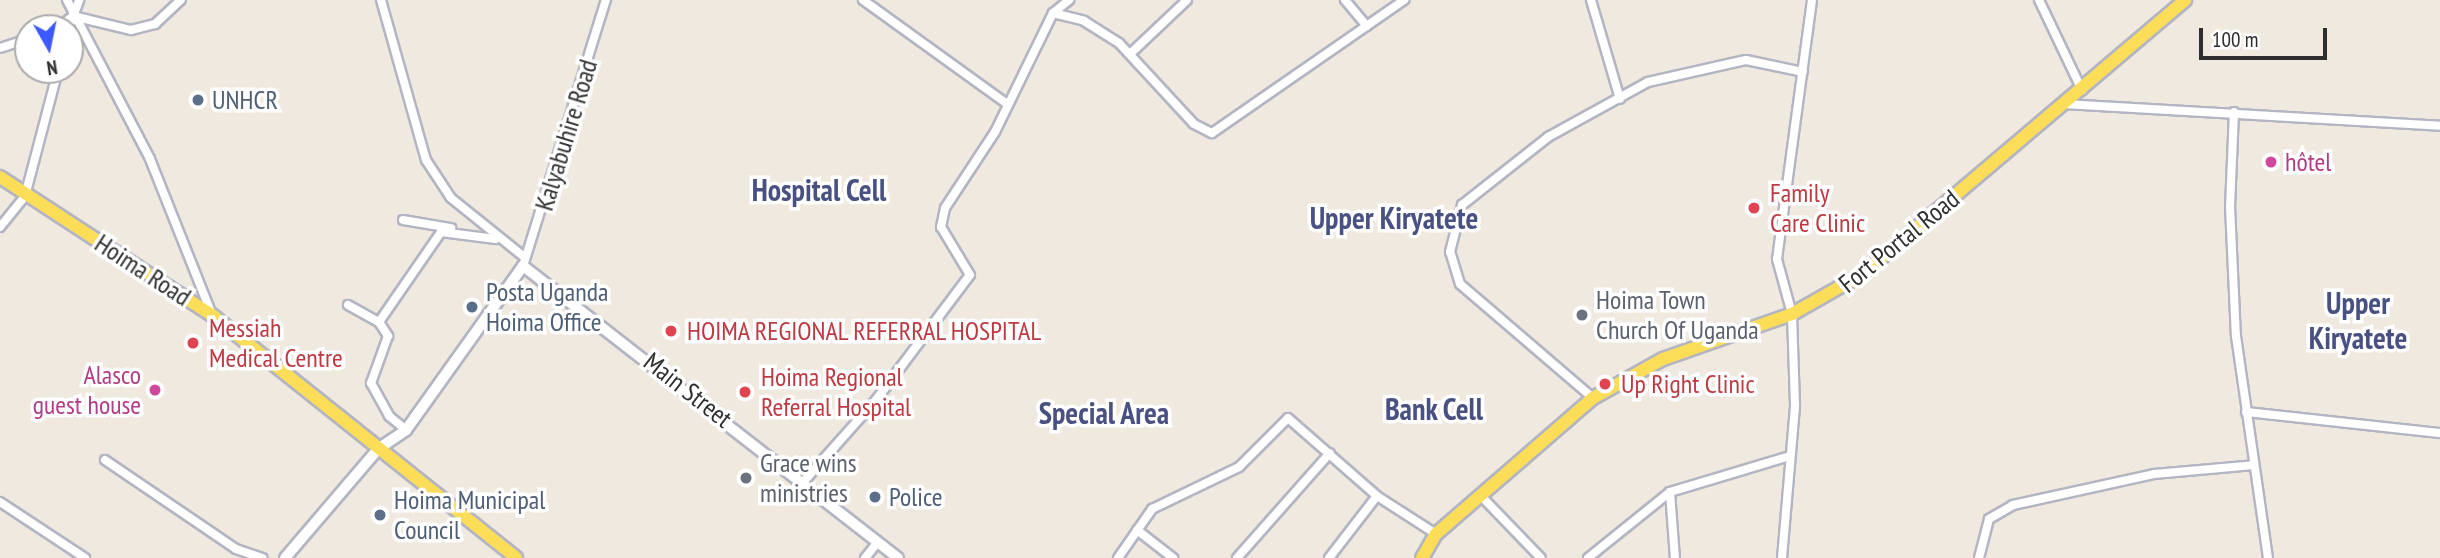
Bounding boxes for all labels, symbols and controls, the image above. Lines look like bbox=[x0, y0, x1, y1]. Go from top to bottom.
north arrow bbox=[14, 14, 84, 84]
scale bar bbox=[2202, 14, 2330, 58]
text: 100 m bbox=[2212, 26, 2258, 53]
text: N bbox=[45, 55, 59, 80]
street label: Kalyabuhire Road bbox=[528, 56, 604, 214]
place label: UNHCR bbox=[212, 84, 278, 116]
marker: UNHCR bbox=[190, 92, 206, 108]
place label: hôtel bbox=[2285, 146, 2331, 178]
marker: hôtel bbox=[2263, 154, 2279, 170]
district label: Hospital Cell bbox=[752, 172, 886, 208]
place label: Family Care Clinic bbox=[1770, 177, 1865, 238]
street label: Fort Portal Road bbox=[1833, 183, 1965, 299]
marker: Family Care Clinic bbox=[1744, 198, 1764, 218]
district label: Upper Kiryatete bbox=[1310, 200, 1478, 236]
street label: Hoima Road bbox=[89, 228, 197, 312]
place label: Posta Uganda Hoima Office bbox=[486, 276, 608, 338]
place label: Hoima Town Church Of Uganda bbox=[1596, 284, 1759, 346]
district label: Upper Kiryatete bbox=[2309, 285, 2407, 356]
marker: Posta Uganda Hoima Office bbox=[464, 299, 480, 315]
marker: Hoima Town Church Of Uganda bbox=[1574, 307, 1590, 323]
place label: Messiah Medical Centre bbox=[209, 312, 343, 374]
place label: HOIMA REGIONAL REFERRAL HOSPITAL bbox=[687, 315, 1044, 347]
marker: HOIMA REGIONAL REFERRAL HOSPITAL bbox=[661, 321, 681, 341]
marker: Messiah Medical Centre bbox=[183, 333, 203, 353]
street label: Main Street bbox=[638, 346, 738, 434]
place label: Alasco guest house bbox=[33, 359, 141, 420]
place label: Hoima Regional Referral Hospital bbox=[761, 361, 911, 422]
place label: Up Right Clinic bbox=[1621, 368, 1755, 400]
marker: Up Right Clinic bbox=[1595, 374, 1615, 394]
marker: Alasco guest house bbox=[147, 382, 163, 398]
marker: Hoima Regional Referral Hospital bbox=[735, 382, 755, 402]
district label: Bank Cell bbox=[1384, 391, 1484, 427]
district label: Special Area bbox=[1038, 395, 1170, 431]
place label: Grace wins ministries bbox=[760, 447, 857, 508]
marker: Grace wins ministries bbox=[738, 470, 754, 486]
place label: Police bbox=[889, 481, 942, 513]
place label: Hoima Municipal Council bbox=[394, 484, 545, 546]
marker: Police bbox=[867, 489, 883, 505]
marker: Hoima Municipal Council bbox=[372, 507, 388, 523]

